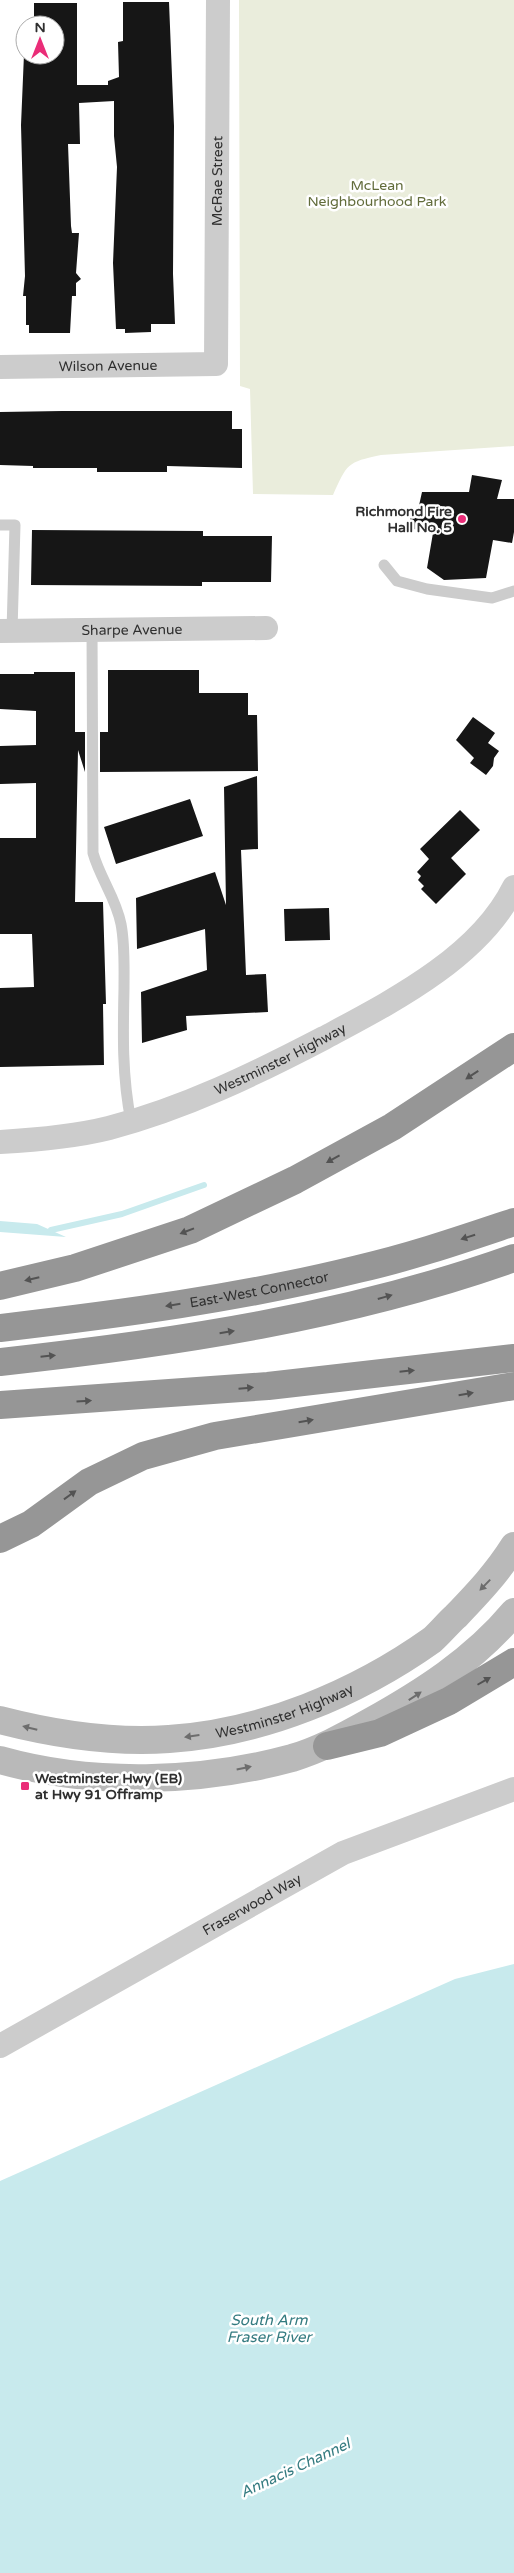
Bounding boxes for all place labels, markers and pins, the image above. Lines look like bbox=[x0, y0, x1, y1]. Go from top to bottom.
place label: Richmond Fire Hall No. 5 bbox=[355, 503, 452, 536]
marker: Richmond Fire Hall No. 5 bbox=[456, 513, 468, 525]
place label: Westminster Hwy (EB) at Hwy 91 Offramp bbox=[35, 1770, 182, 1803]
marker: Westminster Hwy (EB) at Hwy 91 Offramp bbox=[19, 1780, 31, 1792]

